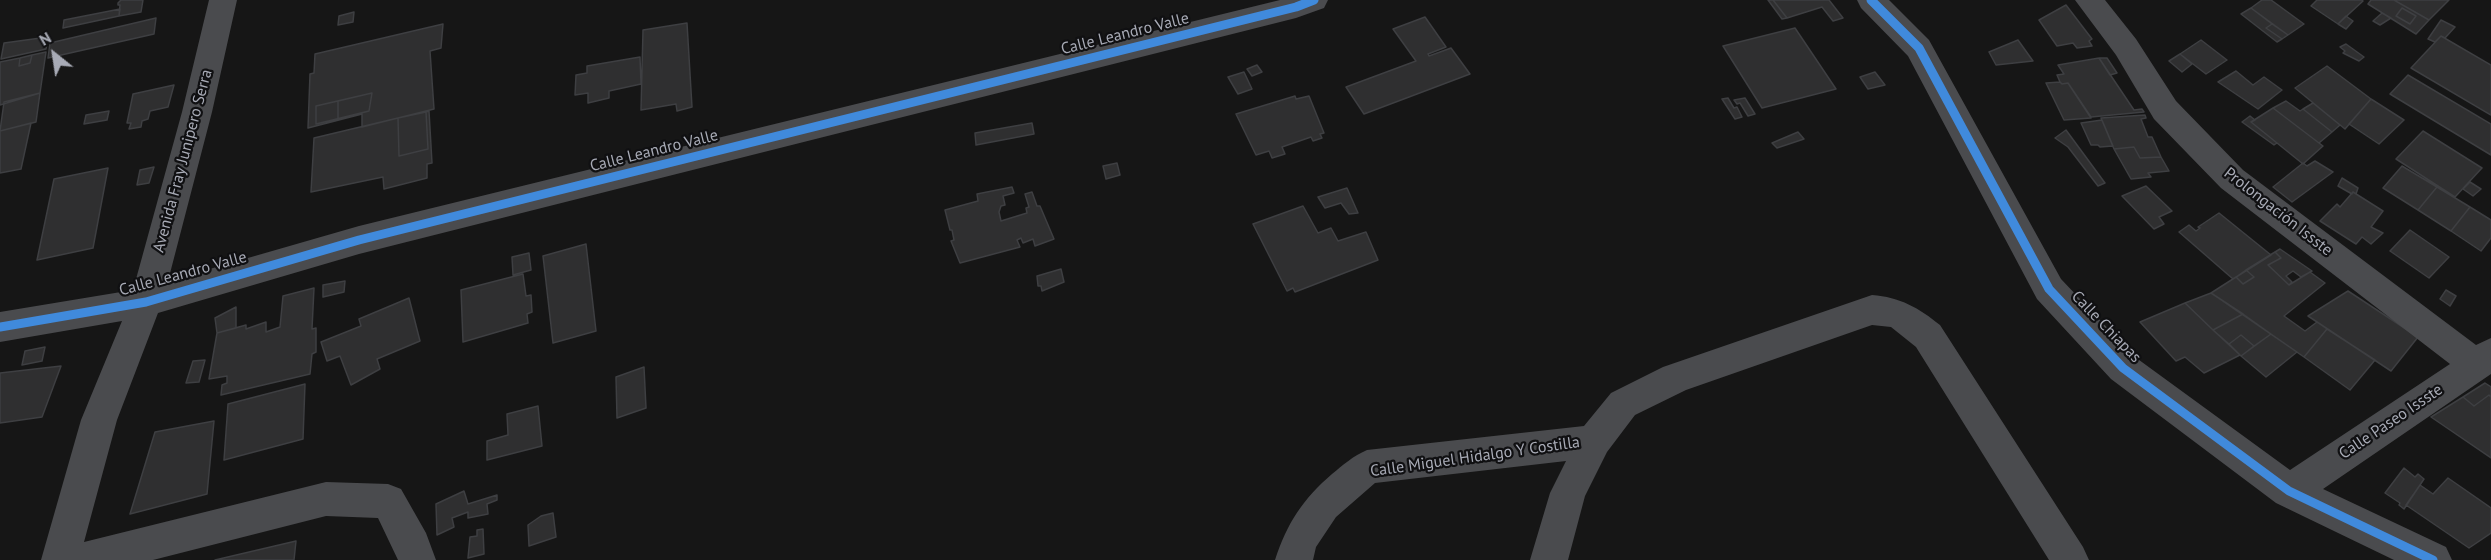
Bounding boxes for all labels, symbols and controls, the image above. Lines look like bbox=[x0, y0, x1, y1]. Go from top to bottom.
street label: Calle Leandro Valle bbox=[1059, 9, 1191, 59]
north arrow bbox=[24, 24, 84, 84]
text: N bbox=[35, 27, 55, 50]
street label: Avenida Fray Junipero Serra bbox=[149, 67, 217, 255]
street label: Calle Leandro Valle bbox=[588, 126, 720, 176]
street label: Prolongación Issste bbox=[2220, 164, 2336, 260]
street label: Calle Leandro Valle bbox=[117, 248, 249, 300]
street label: Calle Chiapas bbox=[2067, 287, 2145, 367]
street label: Calle Paseo Issste bbox=[2336, 380, 2446, 464]
street label: Calle Miguel Hidalgo Y Costilla bbox=[1369, 433, 1581, 481]

